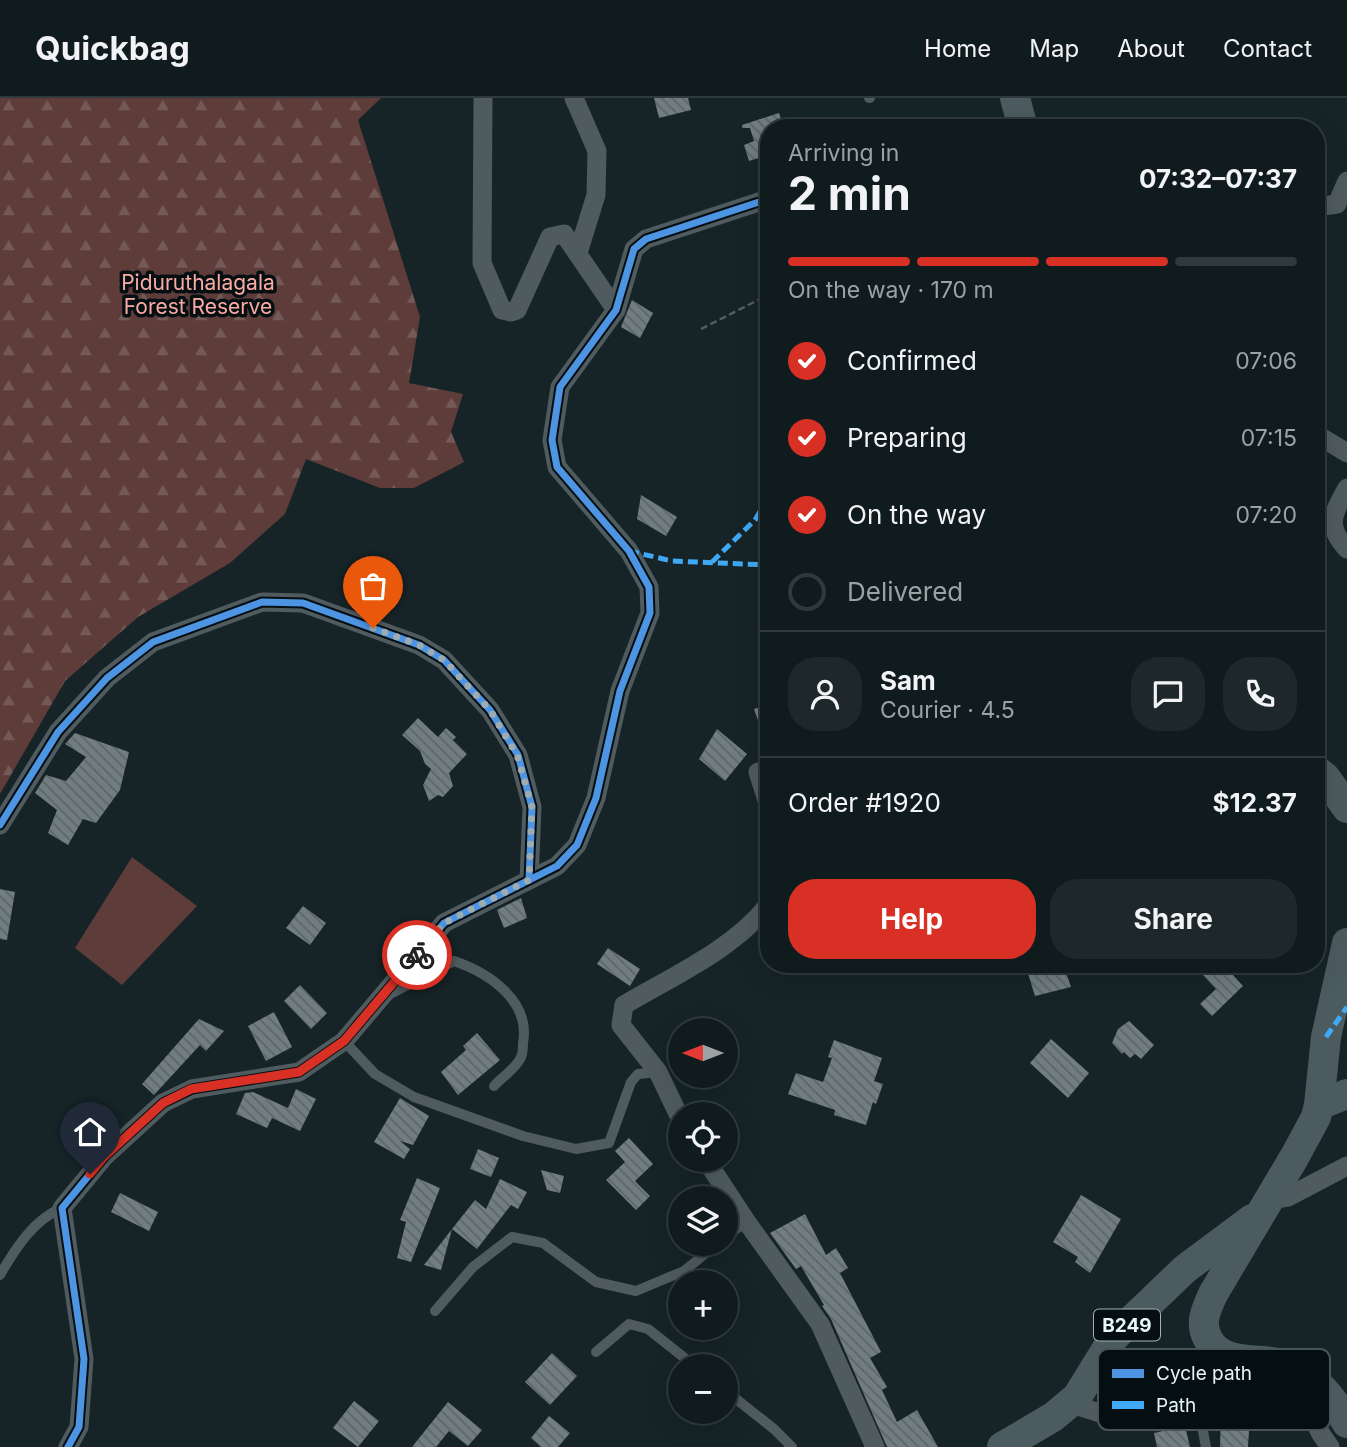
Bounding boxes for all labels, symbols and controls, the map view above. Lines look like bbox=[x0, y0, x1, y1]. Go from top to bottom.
text: Quickbag bbox=[35, 28, 190, 68]
text: Home bbox=[924, 34, 991, 63]
text: Map bbox=[1029, 34, 1079, 63]
text: About bbox=[1117, 34, 1185, 63]
text: Contact bbox=[1223, 34, 1312, 63]
text: Arriving in bbox=[788, 139, 899, 167]
text: 07:32–07:37 bbox=[1139, 163, 1297, 194]
text: 2 min bbox=[788, 165, 911, 221]
park label: Piduruthalagala Forest Reserve bbox=[121, 270, 275, 319]
text: On the way · 170 m bbox=[788, 276, 994, 304]
icon: check bbox=[788, 342, 826, 380]
text: Confirmed bbox=[847, 345, 977, 376]
text: 07:06 bbox=[1235, 347, 1297, 375]
icon: check bbox=[788, 419, 826, 457]
text: Preparing bbox=[847, 422, 967, 453]
text: 07:15 bbox=[1241, 424, 1297, 452]
icon: check bbox=[788, 496, 826, 534]
text: On the way bbox=[847, 499, 986, 530]
text: 07:20 bbox=[1236, 501, 1297, 529]
pin bbox=[343, 556, 403, 628]
icon: bag bbox=[354, 567, 392, 605]
text: Delivered bbox=[847, 576, 963, 607]
button: person bbox=[788, 657, 862, 731]
button: chat bbox=[1131, 657, 1205, 731]
button: phone bbox=[1223, 657, 1297, 731]
text: Sam bbox=[880, 665, 936, 696]
text: Courier · 4.5 bbox=[880, 696, 1015, 724]
text: Order #1920 bbox=[788, 787, 941, 818]
text: $12.37 bbox=[1212, 787, 1297, 818]
button: Help bbox=[788, 879, 1036, 959]
button: Share bbox=[1050, 879, 1297, 959]
courier bbox=[382, 920, 452, 990]
icon: bike bbox=[398, 936, 436, 974]
north arrow bbox=[668, 1018, 738, 1088]
map controls bbox=[668, 1018, 738, 1424]
pin bbox=[60, 1102, 120, 1174]
button: locate bbox=[668, 1102, 738, 1172]
icon: home bbox=[71, 1113, 109, 1151]
button: layers bbox=[668, 1186, 738, 1256]
button: + bbox=[668, 1270, 738, 1340]
road number: B249 bbox=[1094, 1310, 1160, 1340]
legend bbox=[1098, 1349, 1330, 1430]
button: − bbox=[668, 1354, 738, 1424]
text: Cycle path bbox=[1156, 1362, 1252, 1385]
text: Path bbox=[1156, 1394, 1196, 1417]

